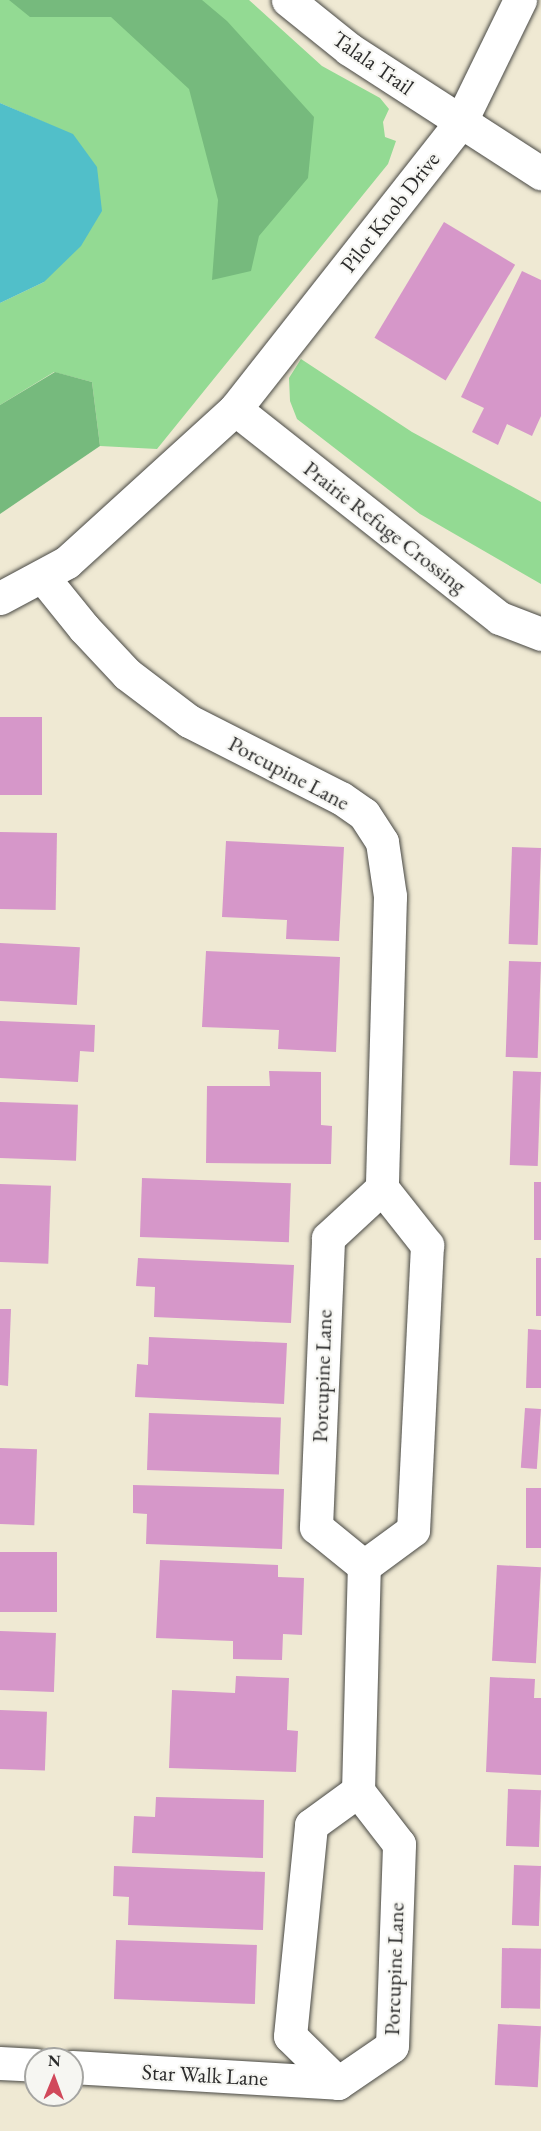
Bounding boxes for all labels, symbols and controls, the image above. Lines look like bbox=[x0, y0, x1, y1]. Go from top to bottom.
street label: Talala Trail bbox=[327, 25, 419, 101]
street label: Pilot Knob Drive bbox=[335, 147, 445, 277]
street label: Prairie Refuge Crossing bbox=[298, 455, 472, 599]
street label: Porcupine Lane bbox=[224, 730, 354, 816]
street label: Porcupine Lane bbox=[306, 1309, 338, 1443]
street label: Porcupine Lane bbox=[378, 1902, 410, 2036]
north arrow bbox=[24, 2047, 84, 2107]
text: N bbox=[48, 2050, 61, 2071]
street label: Star Walk Lane bbox=[141, 2059, 269, 2091]

